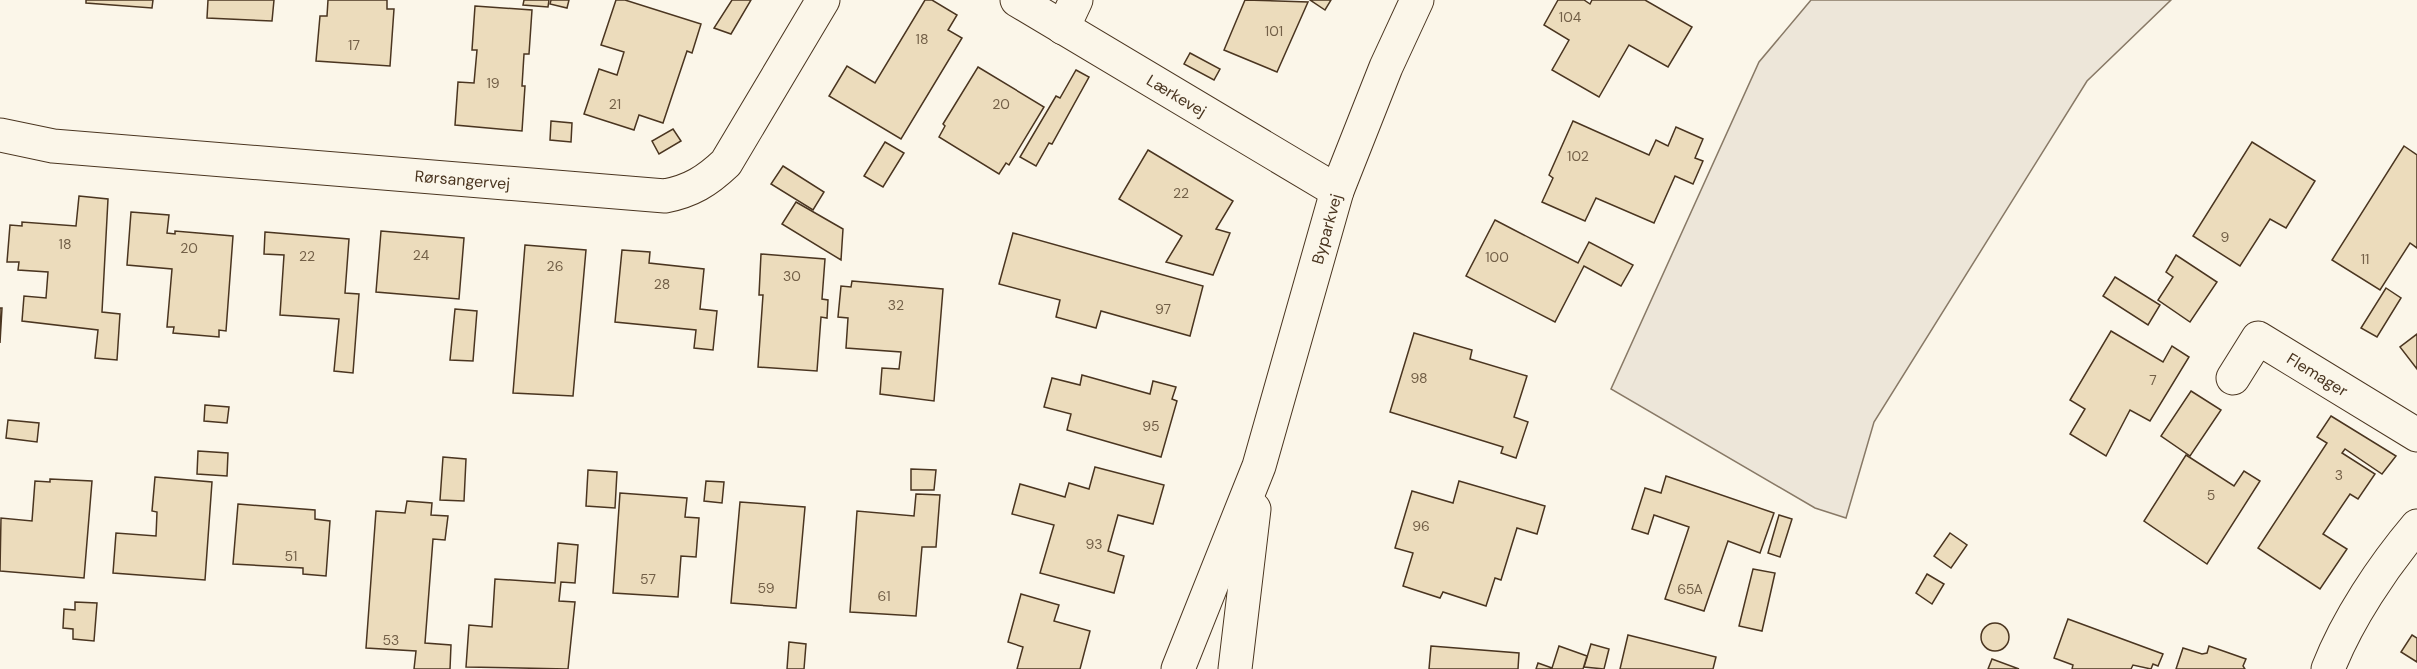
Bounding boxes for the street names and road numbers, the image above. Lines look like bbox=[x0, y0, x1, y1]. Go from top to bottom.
street label: Lærkevej bbox=[1143, 70, 1210, 122]
street label: Rørsangervej bbox=[414, 166, 511, 194]
street label: Byparkvej bbox=[1307, 191, 1347, 267]
street label: Flemager bbox=[2283, 348, 2352, 401]

